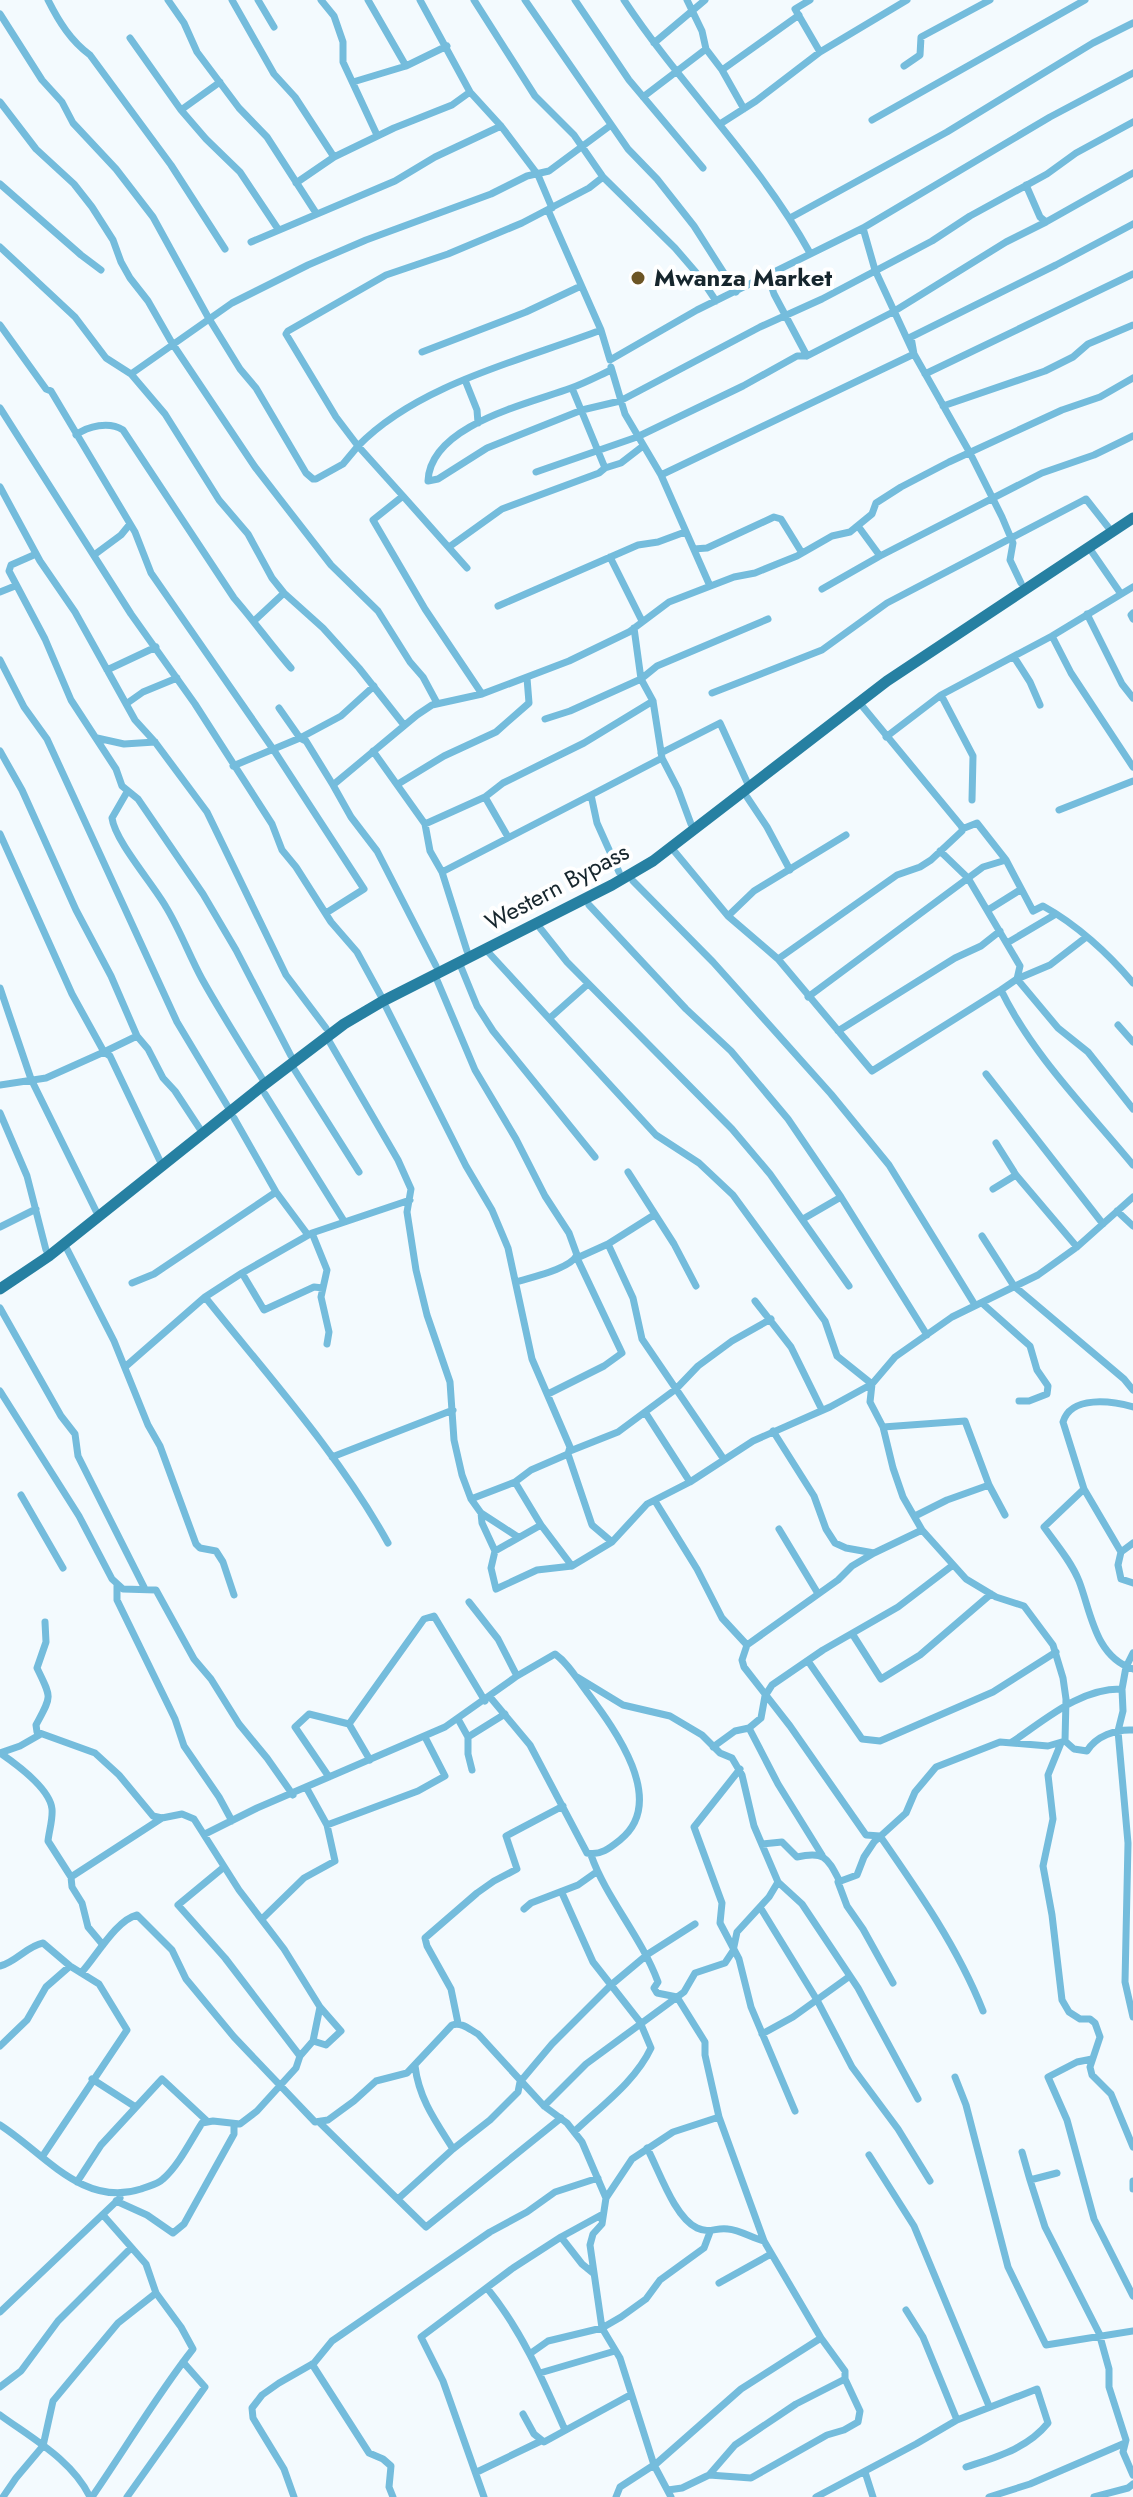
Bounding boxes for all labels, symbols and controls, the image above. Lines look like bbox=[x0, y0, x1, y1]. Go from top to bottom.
place label: Mwanza Market bbox=[654, 260, 832, 295]
marker: Mwanza Market bbox=[629, 269, 647, 287]
street label: Western Bypass bbox=[479, 834, 635, 939]

